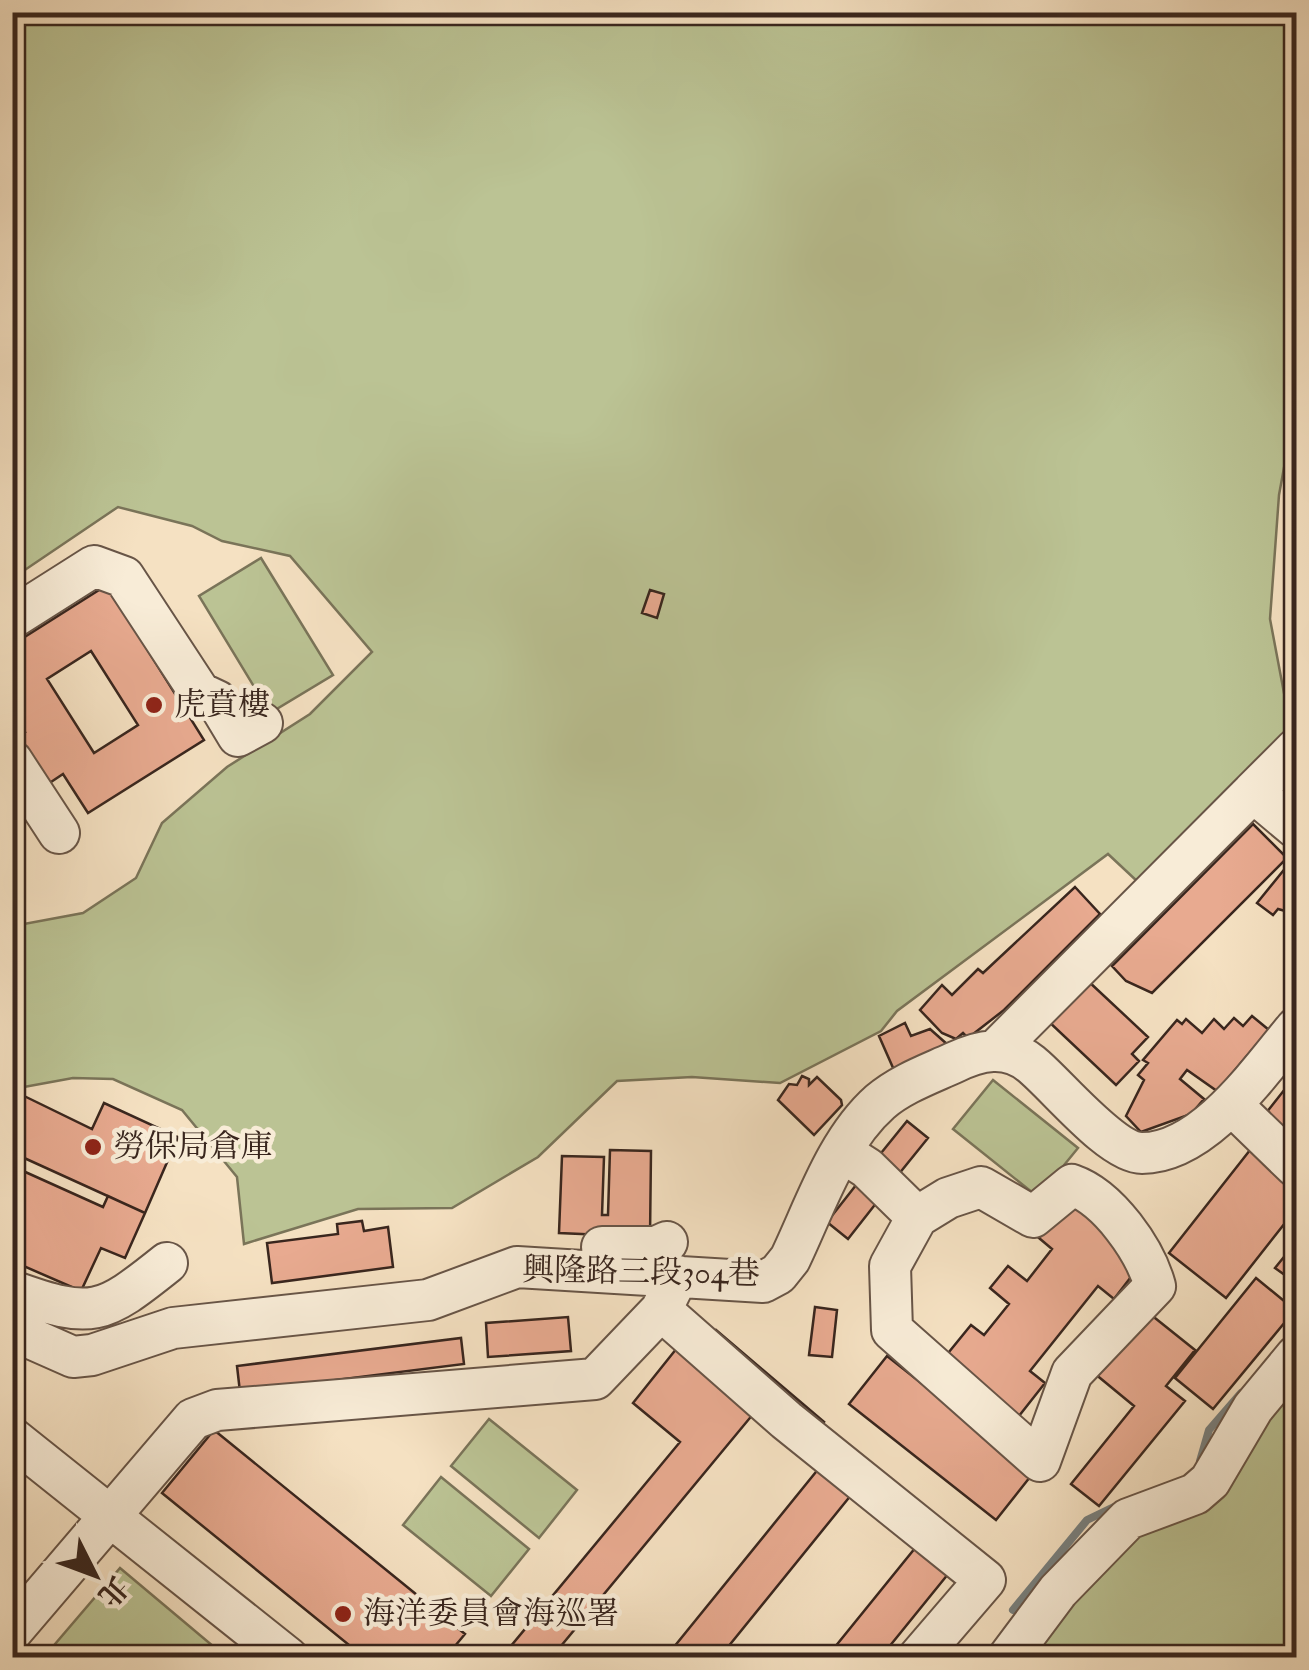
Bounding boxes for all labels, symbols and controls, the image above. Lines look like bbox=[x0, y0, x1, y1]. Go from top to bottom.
place label: 虎賁樓 bbox=[174, 685, 270, 725]
marker: 虎賁樓 bbox=[143, 694, 165, 716]
place label: 勞保局倉庫 bbox=[113, 1127, 273, 1167]
marker: 勞保局倉庫 bbox=[82, 1136, 104, 1158]
street label: 興隆路三段304巷 bbox=[522, 1250, 760, 1294]
north arrow bbox=[45, 1525, 145, 1625]
text: 北 bbox=[90, 1569, 135, 1613]
place label: 海洋委員會海巡署 bbox=[363, 1594, 619, 1634]
marker: 海洋委員會海巡署 bbox=[332, 1603, 354, 1625]

